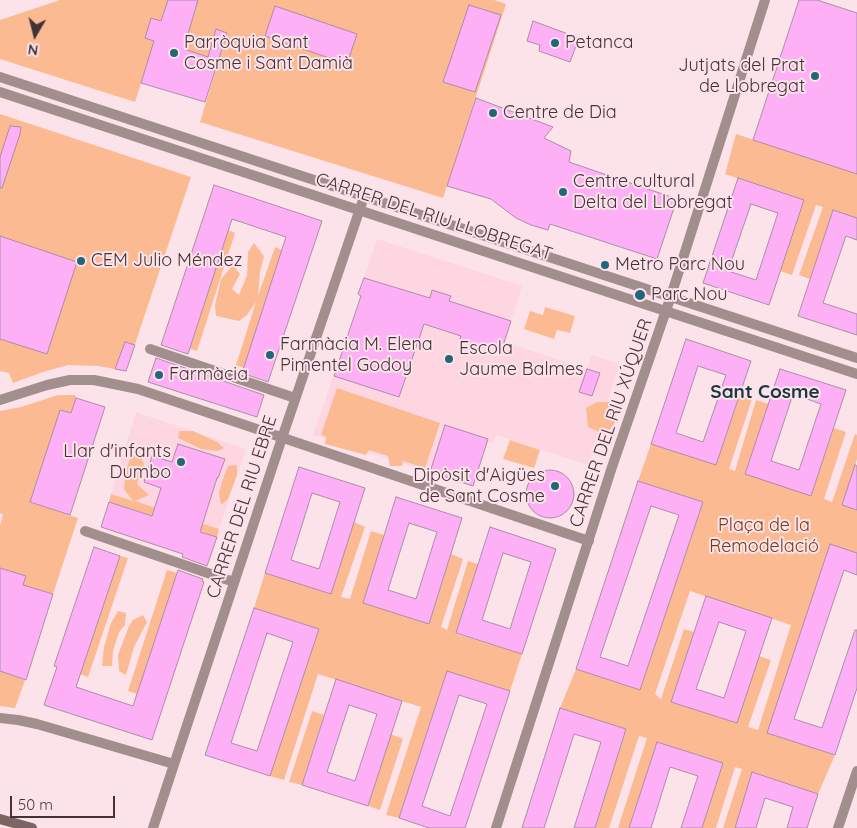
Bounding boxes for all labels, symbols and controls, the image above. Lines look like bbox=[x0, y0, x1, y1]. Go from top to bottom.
north arrow bbox=[10, 10, 60, 60]
place label: Parròquia Sant Cosme i Sant Damià bbox=[184, 32, 353, 74]
place label: Petanca bbox=[565, 32, 633, 54]
marker: Petanca bbox=[549, 37, 561, 49]
text: N bbox=[27, 40, 39, 59]
marker: Parròquia Sant Cosme i Sant Damià bbox=[168, 47, 180, 59]
place label: Jutjats del Prat de Llobregat bbox=[678, 55, 805, 98]
marker: Jutjats del Prat de Llobregat bbox=[809, 70, 821, 82]
place label: Centre de Dia bbox=[503, 102, 617, 124]
marker: Centre de Dia bbox=[487, 107, 499, 119]
street label: CARRER DEL RIU LLOBREGAT bbox=[313, 168, 555, 266]
place label: Centre cultural Delta del Llobregat bbox=[573, 171, 732, 213]
marker: Centre cultural Delta del Llobregat bbox=[557, 186, 569, 198]
place label: CEM Julio Méndez bbox=[91, 250, 242, 272]
place label: Metro Parc Nou bbox=[615, 254, 745, 276]
marker: CEM Julio Méndez bbox=[75, 255, 87, 267]
marker: Metro Parc Nou bbox=[599, 259, 611, 271]
place label: Parc Nou bbox=[651, 284, 728, 306]
marker: Parc Nou bbox=[633, 288, 647, 302]
street label: CARRER DEL RIU XÚQUER bbox=[565, 316, 657, 530]
place label: Farmàcia M. Elena Pimentel Godoy bbox=[280, 334, 433, 376]
place label: Escola Jaume Balmes bbox=[459, 338, 584, 380]
marker: Farmàcia M. Elena Pimentel Godoy bbox=[264, 349, 276, 361]
marker: Escola Jaume Balmes bbox=[443, 353, 455, 365]
place label: Farmàcia bbox=[169, 364, 248, 386]
marker: Farmàcia bbox=[153, 369, 165, 381]
district label: Sant Cosme bbox=[710, 381, 820, 403]
street label: CARRER DEL RIU EBRE bbox=[202, 413, 282, 601]
place label: Llar d'infants Dumbo bbox=[63, 441, 171, 484]
marker: Llar d'infants Dumbo bbox=[175, 456, 187, 468]
place label: Dipòsit d'Aigües de Sant Cosme bbox=[413, 465, 545, 508]
marker: Dipòsit d'Aigües de Sant Cosme bbox=[549, 480, 561, 492]
park label: Plaça de la Remodelació bbox=[709, 515, 819, 558]
scale bar bbox=[12, 786, 118, 818]
text: 50 m bbox=[18, 795, 53, 814]

